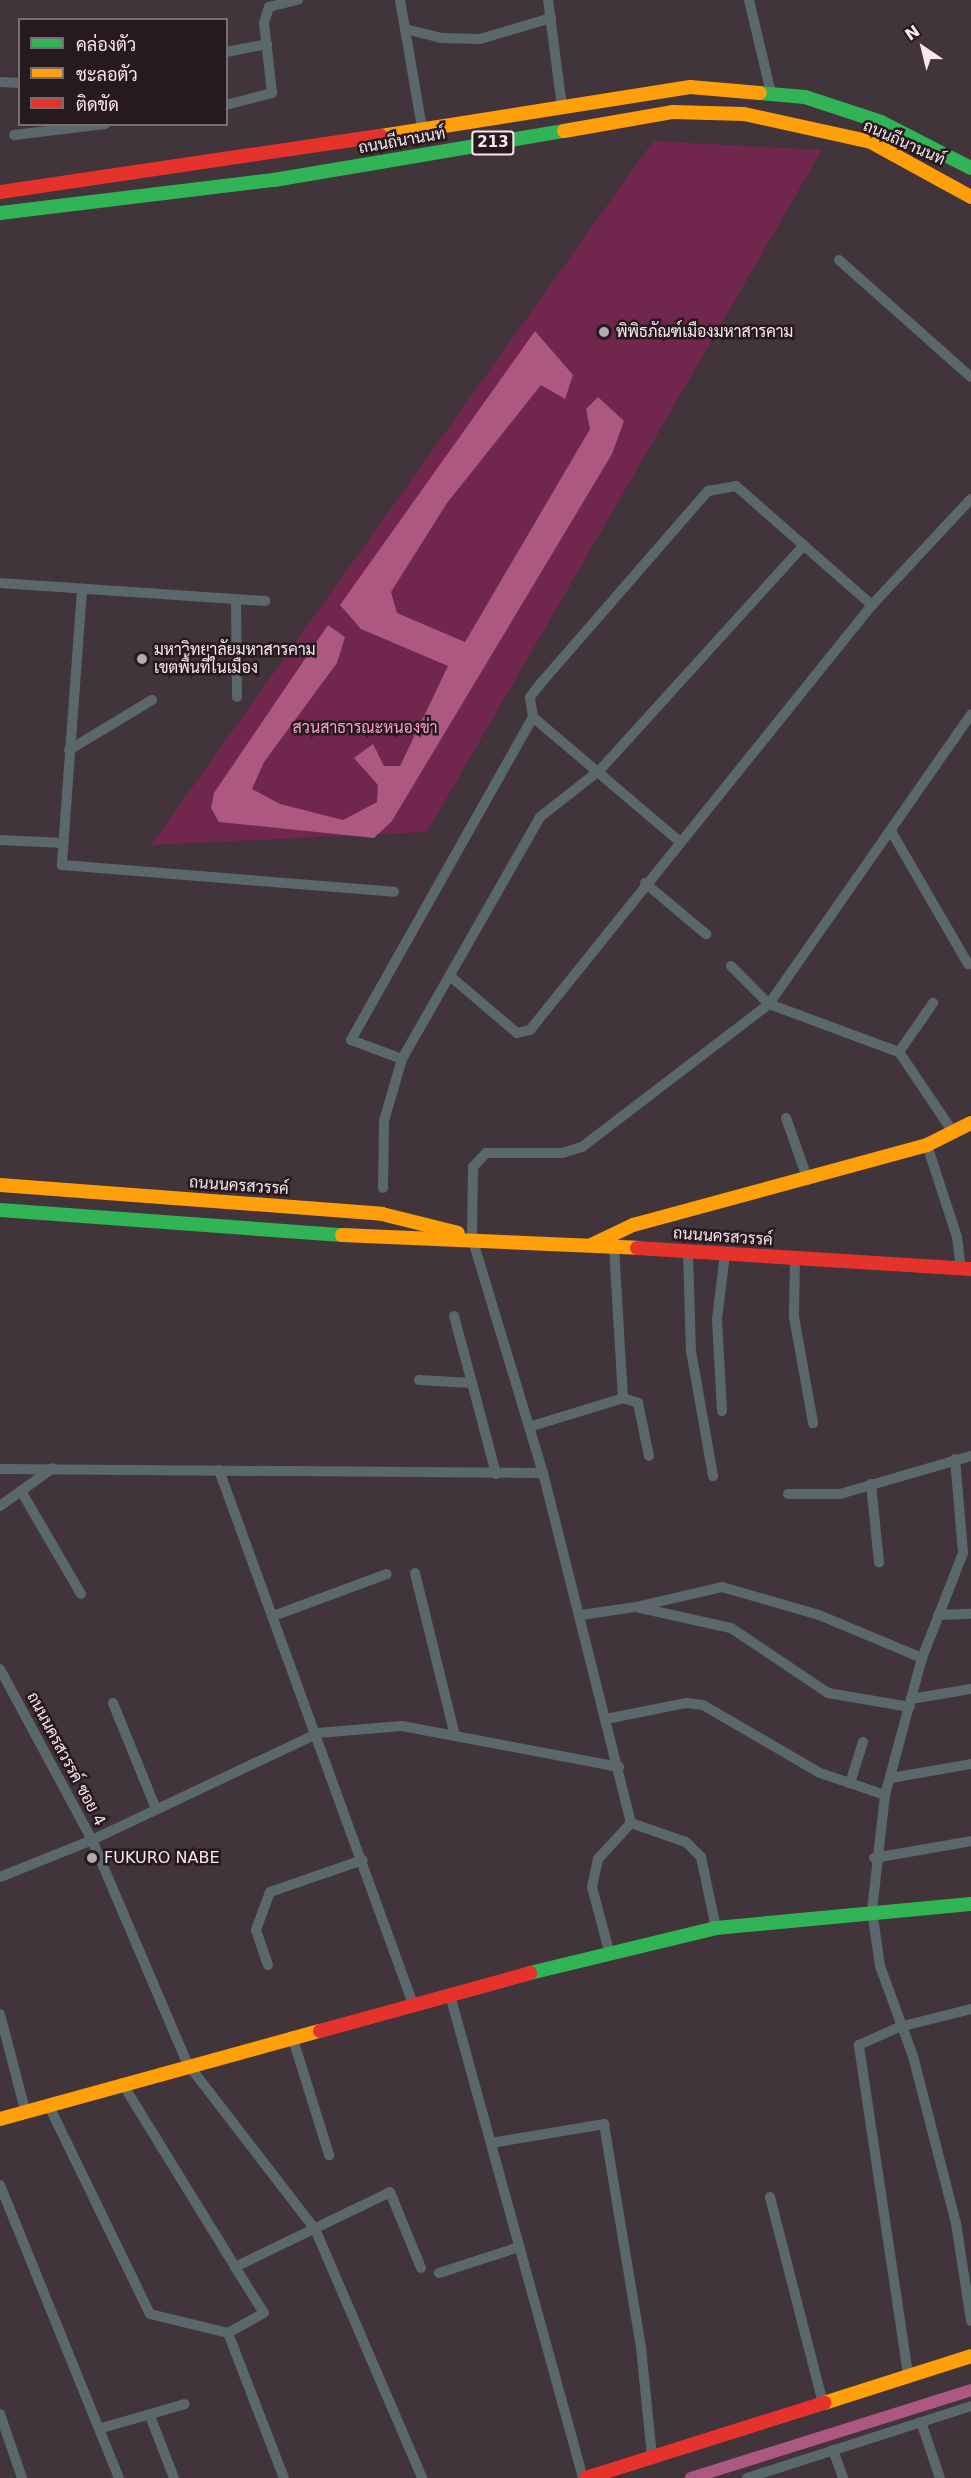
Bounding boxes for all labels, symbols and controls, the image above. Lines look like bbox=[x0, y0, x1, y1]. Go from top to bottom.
legend bbox=[18, 18, 228, 126]
north arrow bbox=[893, 18, 953, 78]
text: N bbox=[901, 21, 923, 44]
text: คล่องตัว bbox=[76, 34, 136, 55]
text: ชะลอตัว bbox=[76, 64, 138, 85]
text: ติดขัด bbox=[76, 94, 119, 115]
street label: ถนนถีนานนท์ bbox=[860, 116, 948, 170]
street label: ถนนถีนานนท์ bbox=[357, 124, 447, 158]
road number: 213 bbox=[470, 131, 516, 155]
place label: พิพิธภัณฑ์เมืองมหาสารคาม bbox=[616, 322, 793, 342]
marker: พิพิธภัณฑ์เมืองมหาสารคาม bbox=[597, 325, 611, 339]
place label: มหาวิทยาลัยมหาสารคาม เขตพื้นที่ในเมือง bbox=[154, 640, 316, 678]
marker: มหาวิทยาลัยมหาสารคาม เขตพื้นที่ในเมือง bbox=[135, 652, 149, 666]
park label: สวนสาธารณะหนองข่า bbox=[292, 718, 438, 738]
street label: ถนนนครสวรรค์ bbox=[189, 1173, 289, 1199]
street label: ถนนนครสวรรค์ bbox=[673, 1224, 773, 1250]
street label: ถนนนครสวรรค์ ซอย 4 bbox=[23, 1689, 109, 1829]
place label: FUKURO NABE bbox=[104, 1848, 219, 1868]
marker: FUKURO NABE bbox=[85, 1851, 99, 1865]

